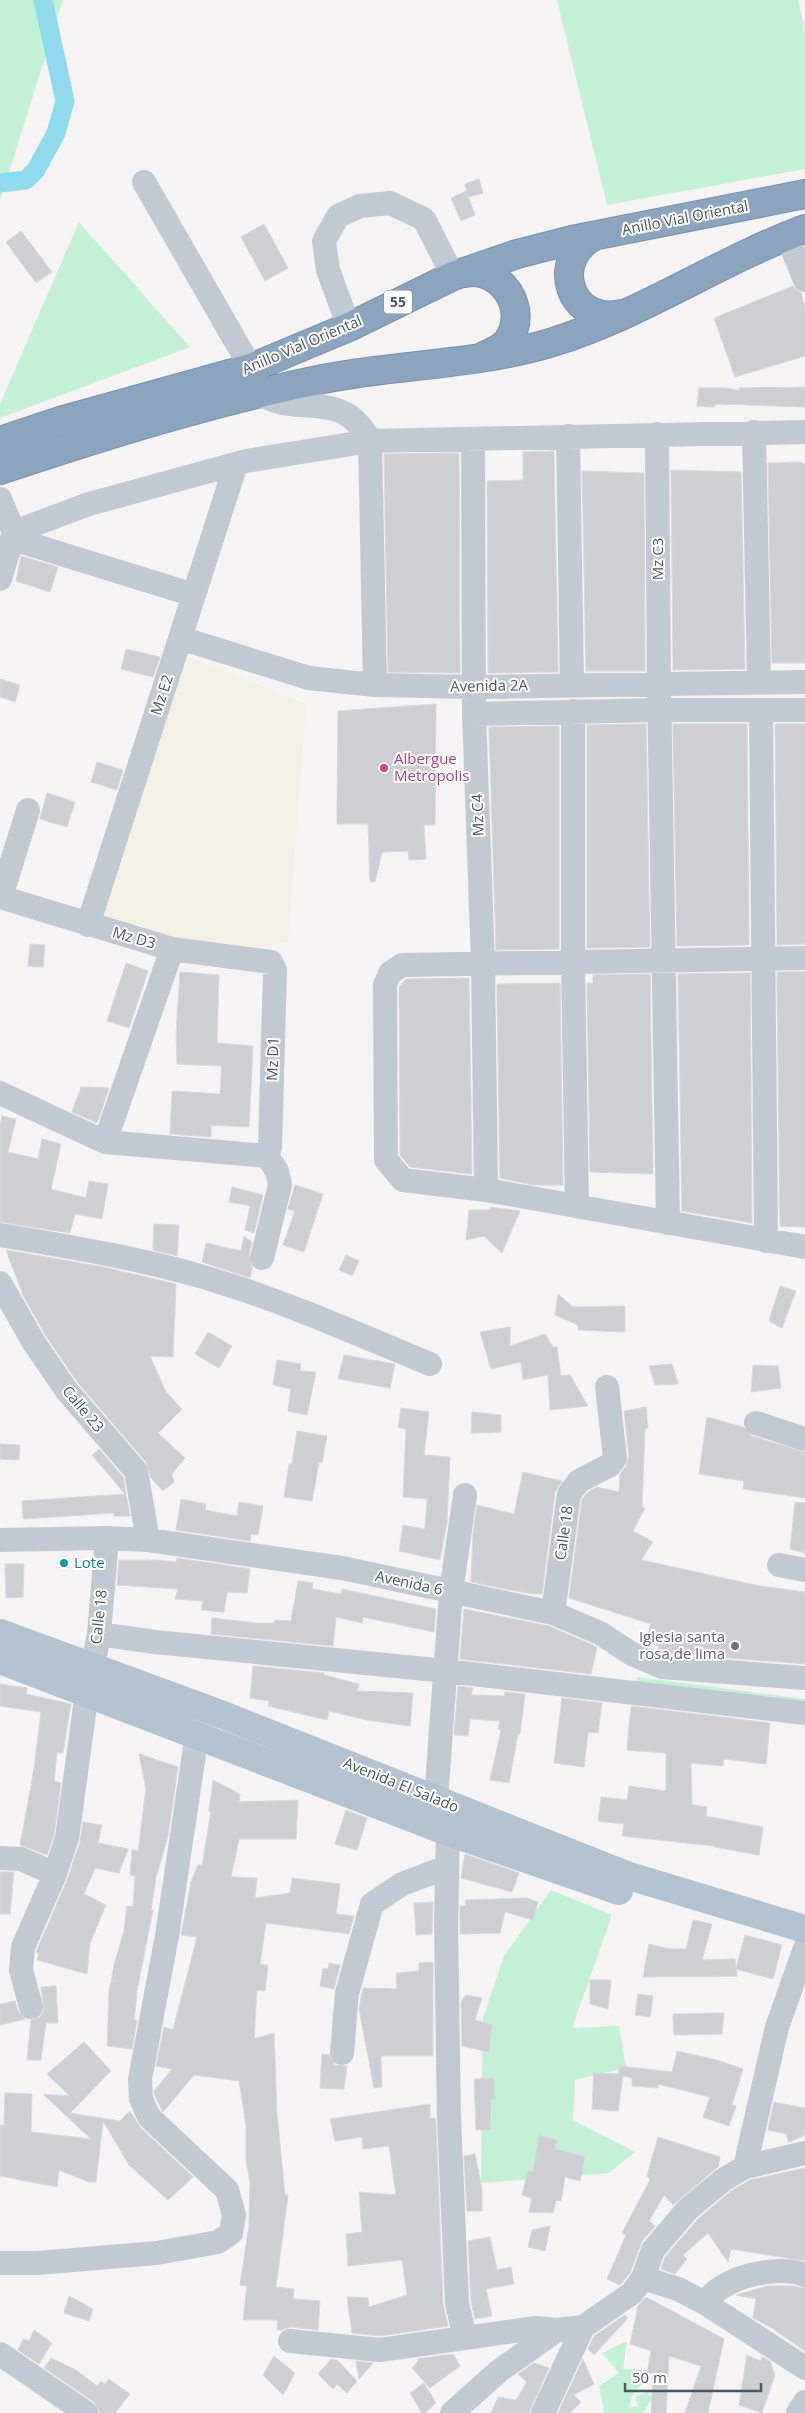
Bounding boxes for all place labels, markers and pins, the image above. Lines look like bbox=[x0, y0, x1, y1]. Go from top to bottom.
place label: Albergue Metropolis bbox=[394, 748, 469, 785]
marker: Albergue Metropolis bbox=[378, 762, 390, 774]
place label: Lote bbox=[74, 1552, 105, 1572]
marker: Lote bbox=[58, 1557, 70, 1569]
place label: Iglesia santa rosa,de lima bbox=[639, 1626, 725, 1663]
marker: Iglesia santa rosa,de lima bbox=[729, 1640, 741, 1652]

